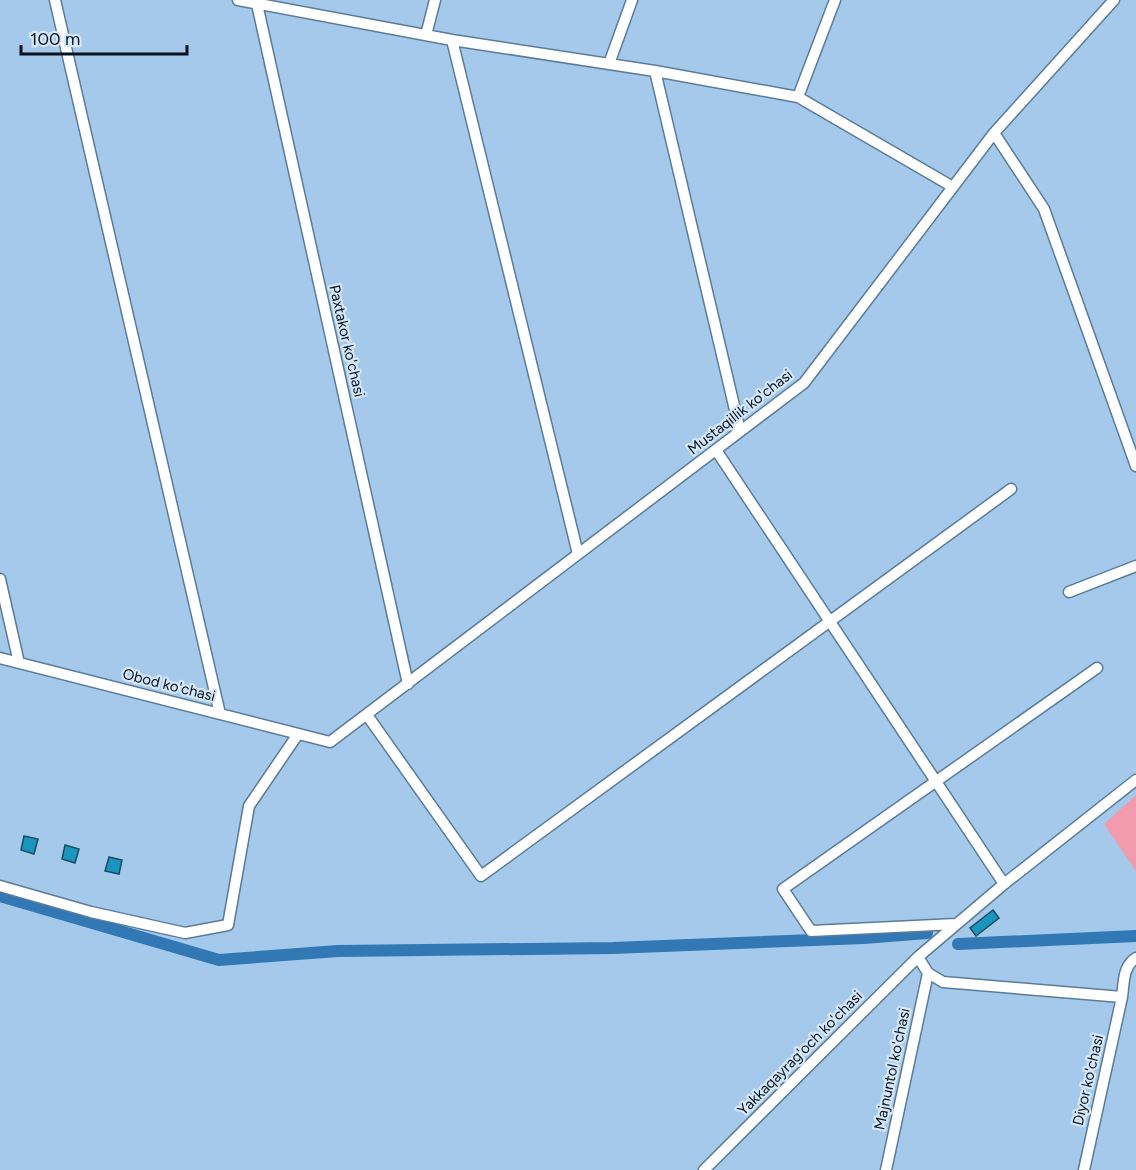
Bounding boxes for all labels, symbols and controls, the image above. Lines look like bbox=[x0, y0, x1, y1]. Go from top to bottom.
scale bar bbox=[21, 18, 188, 56]
text: 100 m bbox=[30, 28, 80, 50]
street label: Paxtakor ko'chasi bbox=[325, 283, 369, 399]
street label: Mustaqillik ko'chasi bbox=[684, 366, 796, 458]
street label: Obod ko'chasi bbox=[121, 665, 217, 705]
street label: Yakkaqayrag'och ko'chasi bbox=[734, 987, 866, 1119]
street label: Majnuntol ko'chasi bbox=[870, 1006, 914, 1132]
street label: Diyor ko'chasi bbox=[1069, 1033, 1107, 1127]

